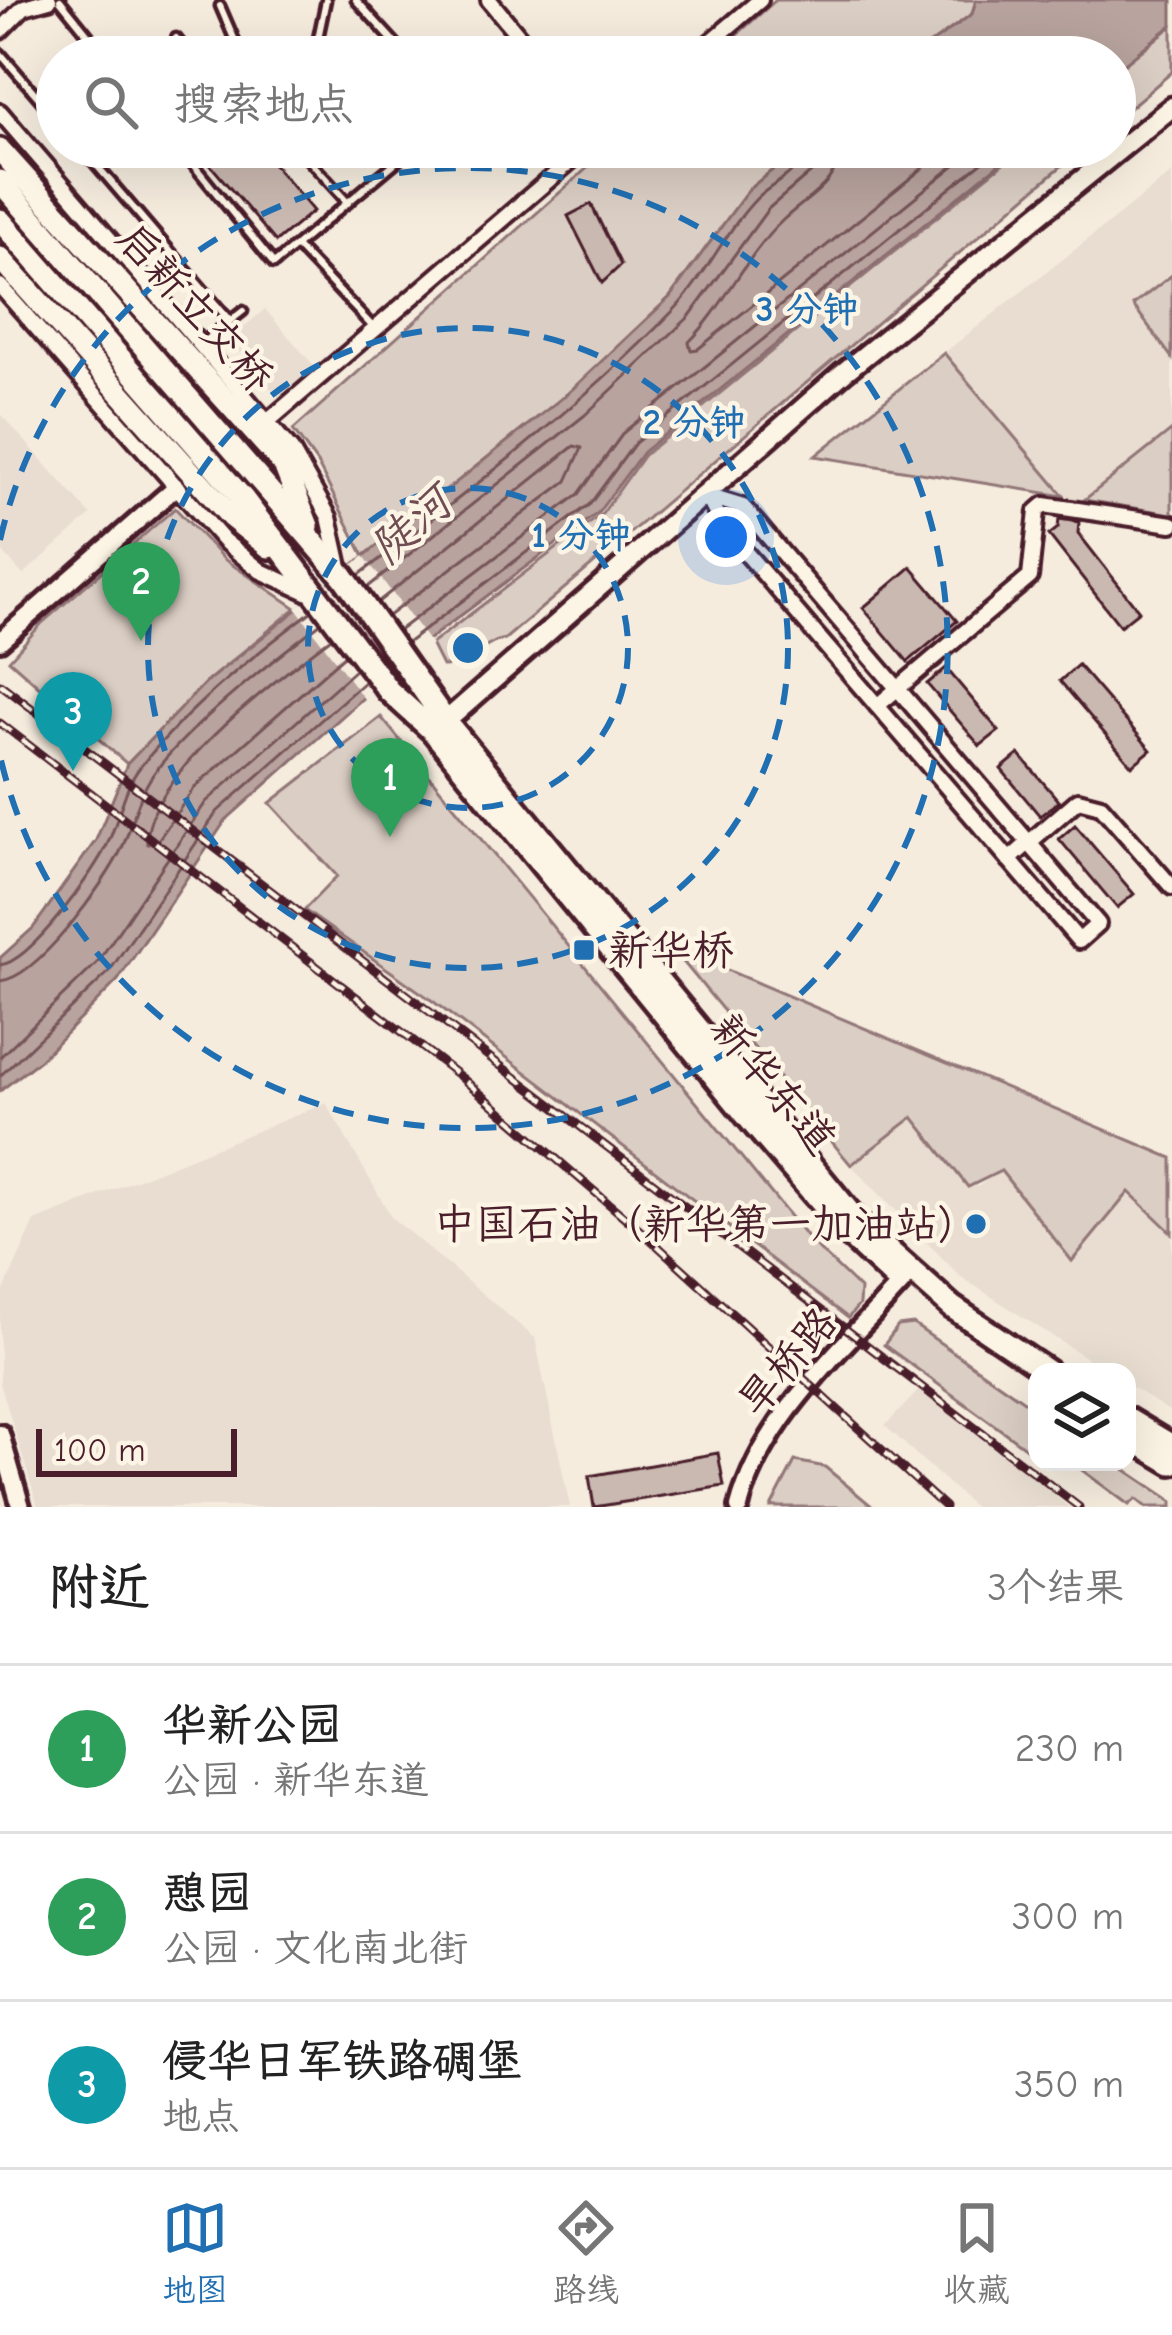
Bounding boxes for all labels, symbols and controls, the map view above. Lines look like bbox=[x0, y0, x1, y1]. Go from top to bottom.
search box bbox=[36, 36, 1136, 168]
icon: search bbox=[78, 69, 144, 135]
text: 搜索地点 bbox=[174, 78, 354, 130]
street label: 启新立交桥 bbox=[107, 214, 283, 402]
text: 3 分钟 bbox=[756, 289, 858, 330]
text: 2 分钟 bbox=[643, 402, 745, 443]
water label: 陡河 bbox=[360, 471, 467, 574]
your location bbox=[696, 507, 756, 567]
text: 1 分钟 bbox=[532, 515, 630, 556]
pin: 2 bbox=[102, 542, 180, 641]
centre of rings bbox=[447, 627, 489, 669]
pin: 3 bbox=[34, 672, 112, 771]
pin: 1 bbox=[351, 738, 429, 837]
place label: 新华桥 bbox=[608, 926, 734, 975]
marker: 新华桥 bbox=[571, 937, 597, 963]
street label: 新华东道 bbox=[700, 1004, 846, 1164]
place label: 中国石油（新华第一加油站) bbox=[433, 1200, 952, 1249]
marker: 中国石油（新华第一加油站) bbox=[963, 1211, 989, 1237]
street label: 旱桥路 bbox=[729, 1298, 847, 1426]
map controls bbox=[1028, 1363, 1136, 1471]
button: layers bbox=[1028, 1363, 1136, 1471]
scale bar bbox=[36, 1423, 237, 1476]
text: 100 m bbox=[54, 1431, 146, 1469]
text: 附近 bbox=[48, 1558, 150, 1617]
text: 3个结果 bbox=[987, 1565, 1124, 1610]
text: 华新公园 bbox=[162, 1699, 342, 1751]
text: 1 bbox=[79, 1726, 95, 1771]
text: 230 m bbox=[1015, 1726, 1124, 1771]
text: 公园 · 新华东道 bbox=[162, 1758, 429, 1803]
text: 憩园 bbox=[162, 1867, 252, 1919]
text: 2 bbox=[77, 1894, 97, 1939]
text: 300 m bbox=[1011, 1894, 1124, 1939]
text: 公园 · 文化南北街 bbox=[162, 1926, 468, 1971]
text: 侵华日军铁路碉堡 bbox=[162, 2035, 522, 2087]
text: 3 bbox=[77, 2062, 97, 2107]
text: 350 m bbox=[1014, 2062, 1124, 2107]
text: 地点 bbox=[162, 2094, 240, 2139]
tab: 地图 bbox=[162, 2195, 228, 2310]
tab: 路线 bbox=[553, 2195, 619, 2310]
tab: 收藏 bbox=[944, 2195, 1010, 2310]

